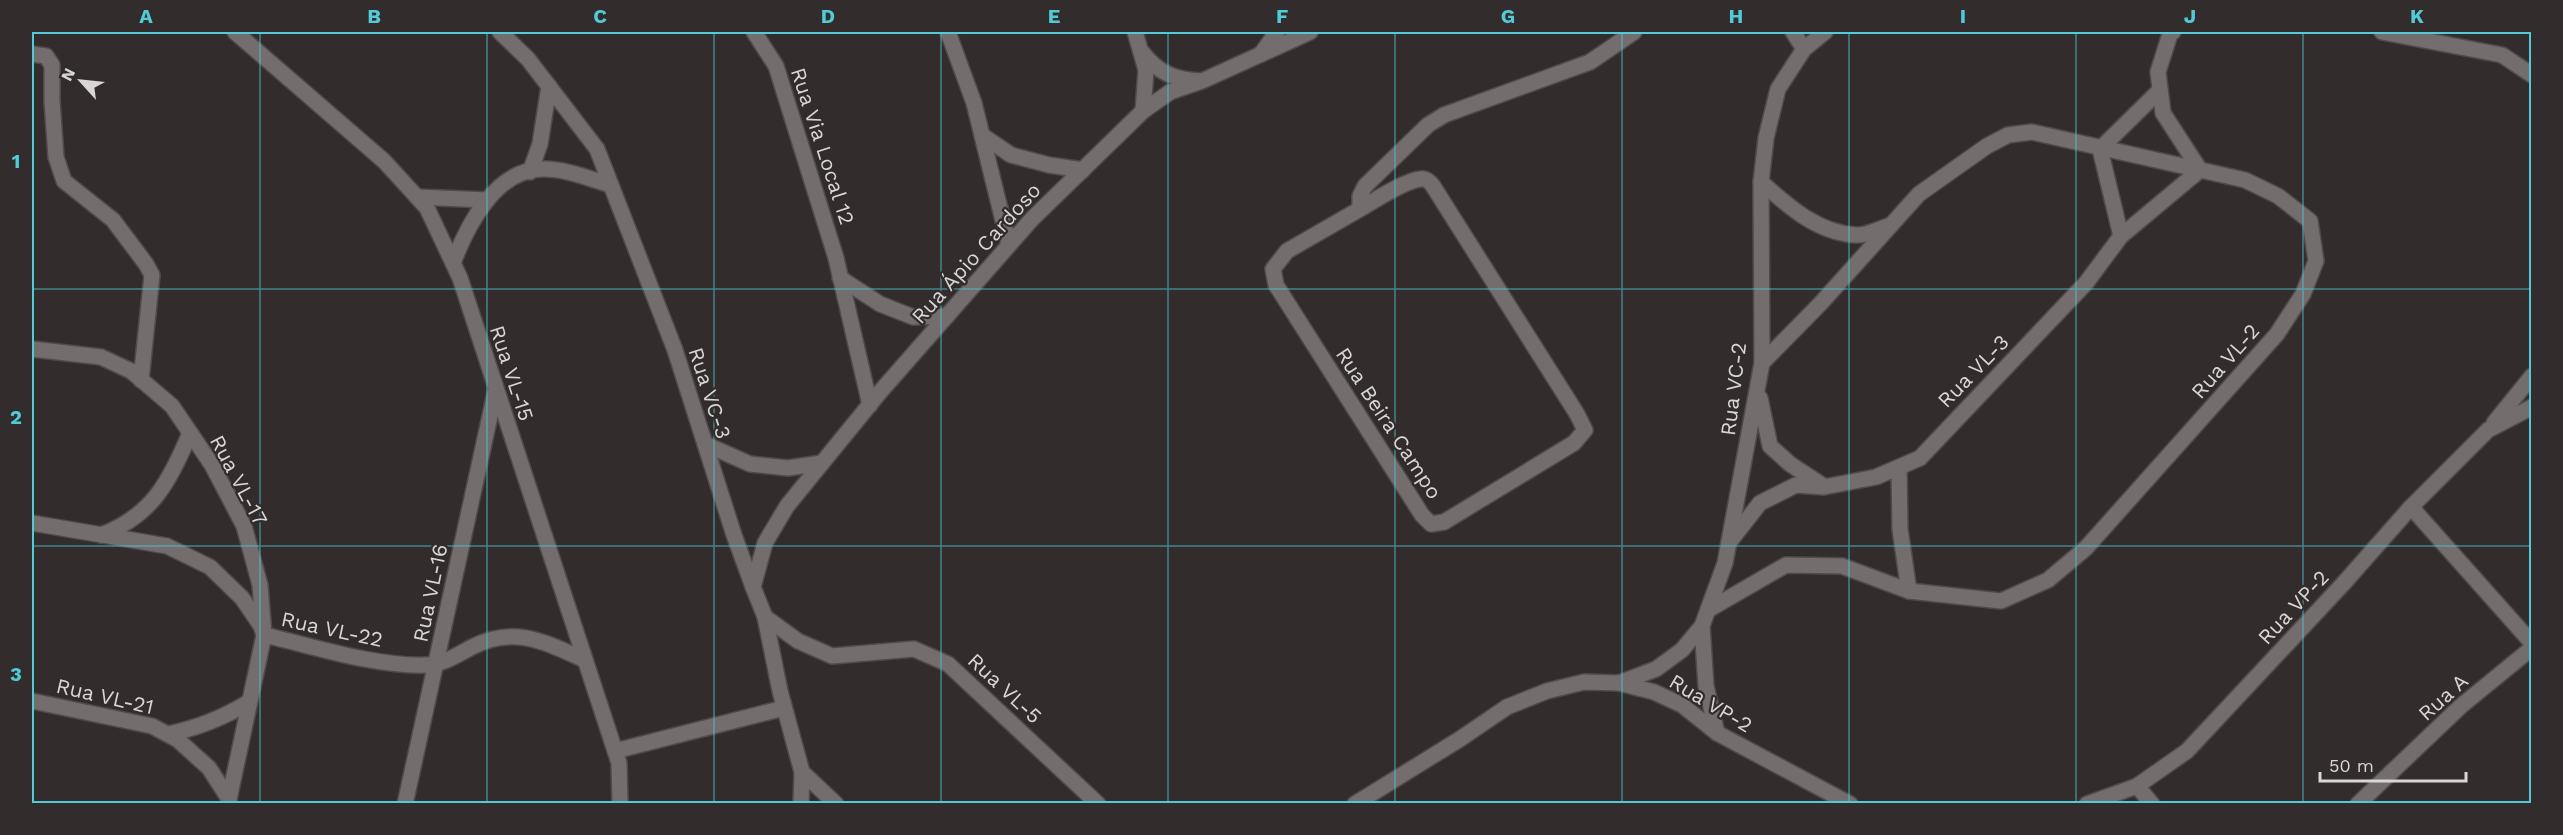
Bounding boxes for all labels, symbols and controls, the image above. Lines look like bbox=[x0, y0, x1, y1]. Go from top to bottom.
text: A bbox=[139, 4, 153, 28]
text: B bbox=[367, 4, 381, 28]
text: C bbox=[593, 4, 607, 28]
text: D bbox=[821, 4, 835, 28]
text: E bbox=[1048, 4, 1060, 28]
text: F bbox=[1276, 4, 1288, 28]
text: G bbox=[1501, 4, 1515, 28]
text: H bbox=[1729, 4, 1743, 28]
text: I bbox=[1960, 4, 1966, 28]
text: J bbox=[2184, 4, 2196, 28]
text: K bbox=[2410, 4, 2424, 28]
north arrow bbox=[51, 51, 111, 111]
street label: Rua Via Local 12 bbox=[786, 64, 860, 228]
text: N bbox=[57, 65, 79, 84]
text: 1 bbox=[12, 149, 20, 173]
street label: Rua Ápio Cardoso bbox=[906, 177, 1046, 329]
street label: Rua VL-2 bbox=[2186, 318, 2264, 404]
street label: Rua VL-15 bbox=[485, 322, 539, 424]
street label: Rua VL-3 bbox=[1932, 329, 2014, 413]
street label: Rua VC-2 bbox=[1715, 341, 1751, 437]
street label: Rua Beira Campo bbox=[1331, 343, 1447, 503]
street label: Rua VC-3 bbox=[683, 344, 737, 442]
text: 2 bbox=[10, 405, 22, 429]
street label: Rua VL-17 bbox=[205, 431, 273, 530]
street label: Rua VL-16 bbox=[407, 542, 453, 644]
street label: Rua VP-2 bbox=[2252, 565, 2334, 649]
street label: Rua VL-22 bbox=[279, 606, 385, 652]
street label: Rua VL-5 bbox=[963, 648, 1047, 728]
text: 3 bbox=[10, 662, 22, 686]
street label: Rua VP-2 bbox=[1665, 668, 1757, 738]
street label: Rua A bbox=[2413, 668, 2473, 726]
street label: Rua VL-21 bbox=[54, 673, 156, 719]
scale bar bbox=[2320, 745, 2466, 783]
text: 50 m bbox=[2329, 755, 2374, 776]

